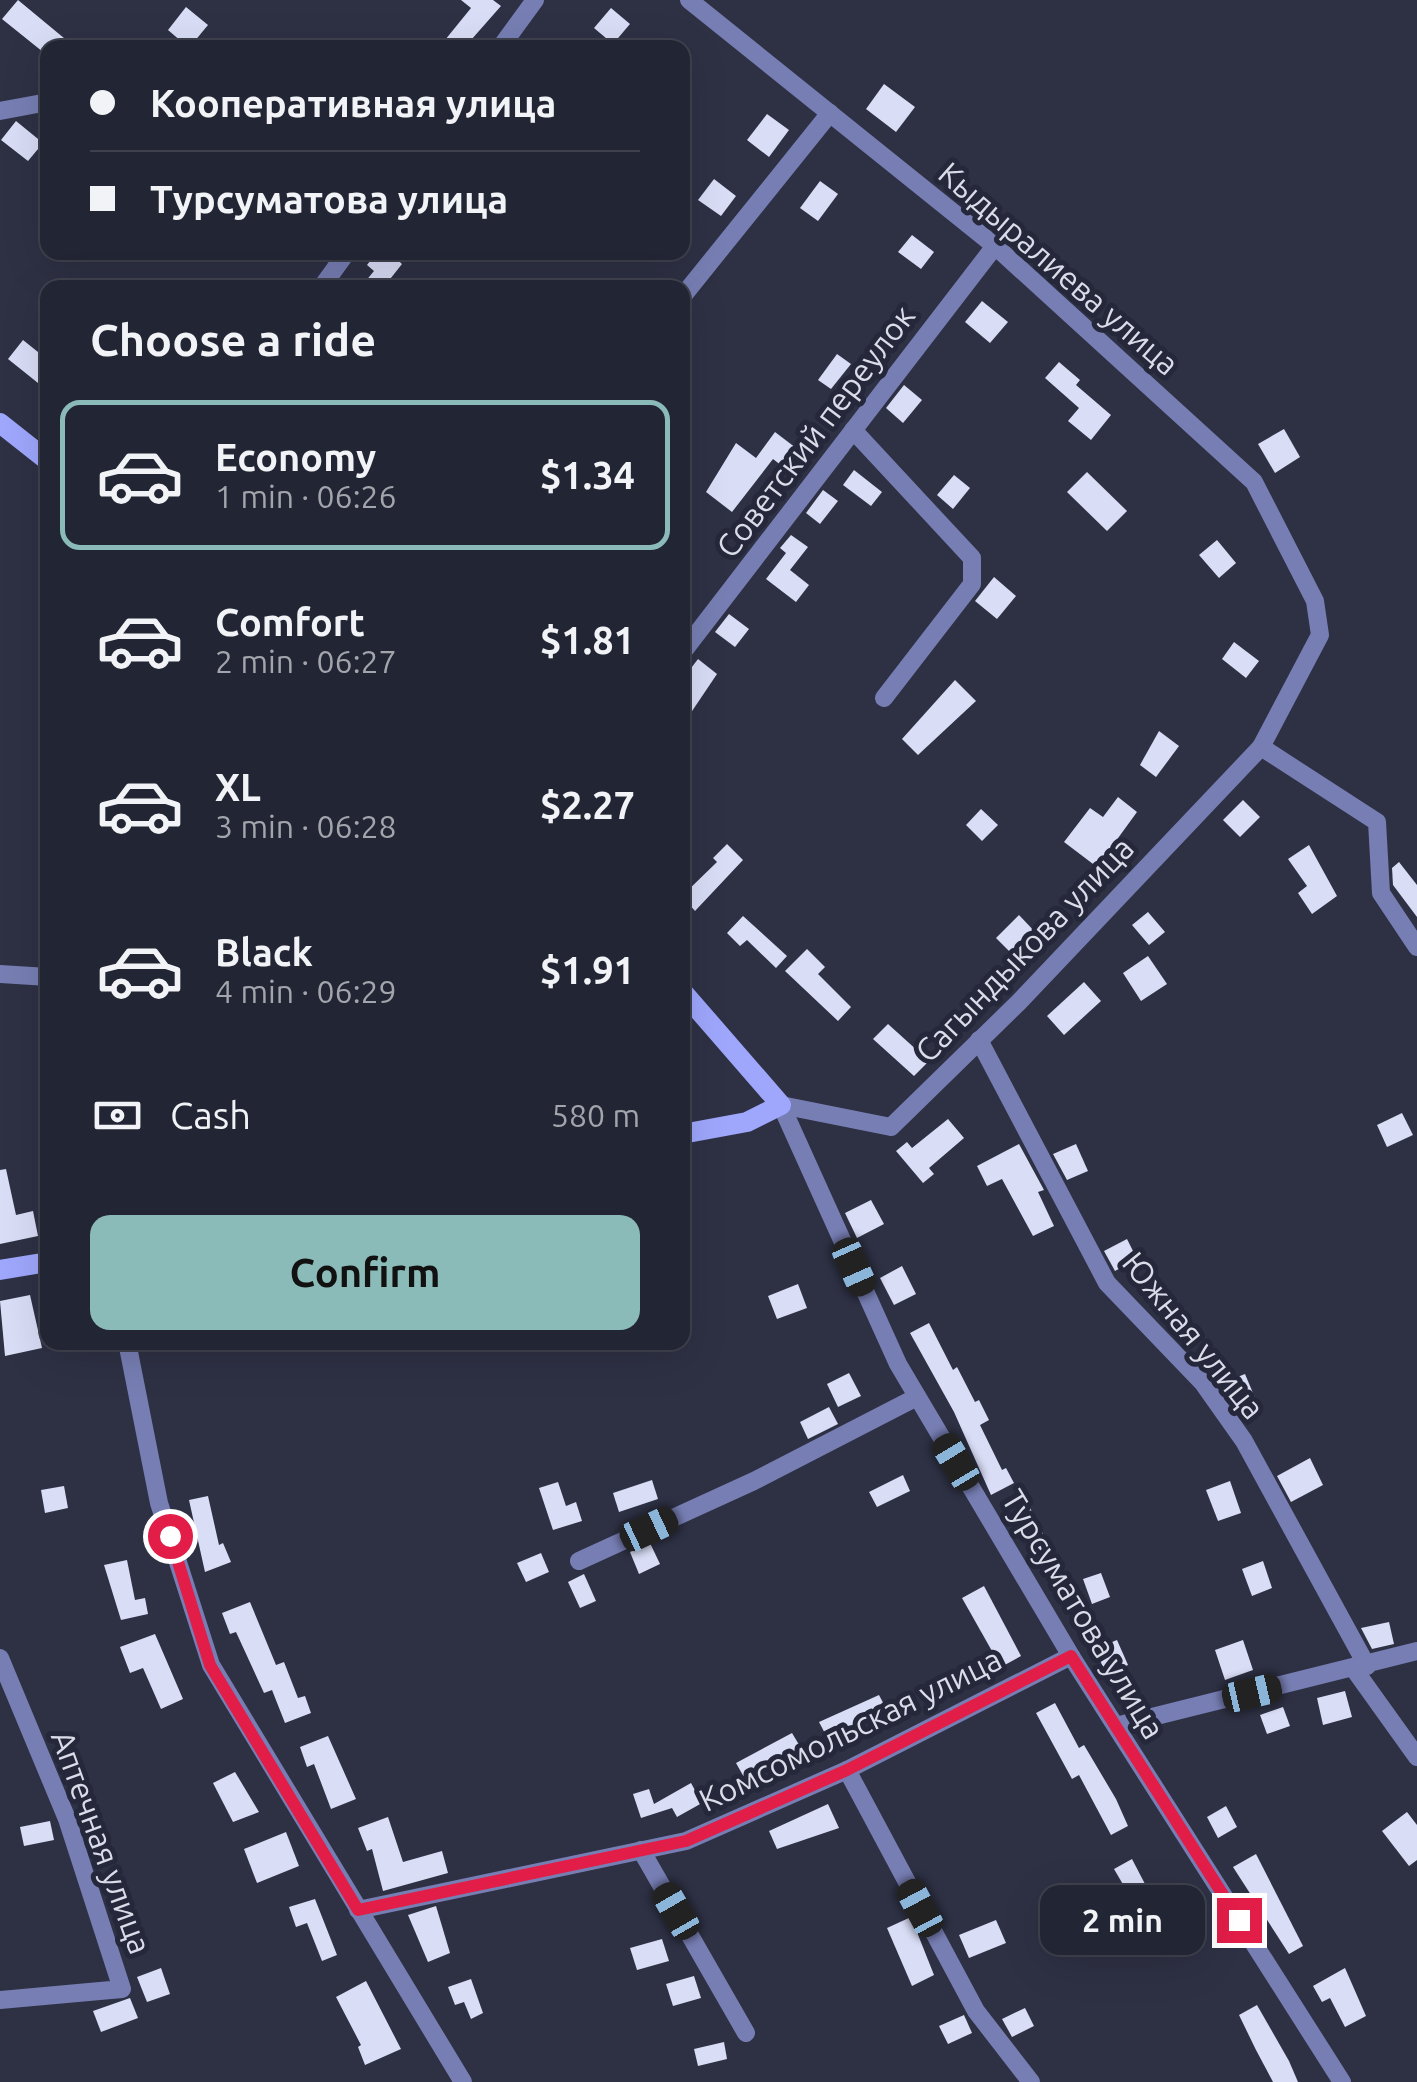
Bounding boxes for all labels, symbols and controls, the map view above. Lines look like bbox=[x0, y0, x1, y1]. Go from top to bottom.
text: Кооперативная улица bbox=[150, 82, 556, 124]
street label: Кыдыралиева улица bbox=[932, 154, 1186, 382]
text: Турсуматова улица bbox=[150, 178, 508, 220]
street label: Советский переулок bbox=[709, 298, 921, 564]
text: Choose a ride bbox=[90, 314, 376, 365]
icon: car bbox=[95, 430, 185, 520]
text: Economy bbox=[215, 436, 376, 478]
text: $1.34 bbox=[540, 454, 635, 496]
text: 1 min · 06:26 bbox=[215, 478, 397, 514]
icon: car bbox=[95, 595, 185, 685]
text: Comfort bbox=[215, 601, 365, 643]
text: $1.81 bbox=[540, 619, 635, 661]
text: 2 min · 06:27 bbox=[215, 643, 397, 679]
icon: car bbox=[95, 760, 185, 850]
text: XL bbox=[215, 766, 261, 808]
text: $2.27 bbox=[540, 784, 635, 826]
text: 3 min · 06:28 bbox=[215, 808, 397, 844]
street label: Сагындыкова улица bbox=[908, 829, 1140, 1069]
icon: car bbox=[95, 925, 185, 1015]
text: Black bbox=[215, 931, 313, 973]
text: $1.91 bbox=[540, 949, 635, 991]
text: 4 min · 06:29 bbox=[215, 973, 397, 1009]
icon: cash bbox=[90, 1088, 145, 1143]
text: Cash bbox=[170, 1094, 251, 1136]
text: 580 m bbox=[551, 1097, 640, 1133]
button: Confirm bbox=[90, 1215, 640, 1330]
car bbox=[828, 1233, 880, 1301]
street label: Южная улица bbox=[1116, 1245, 1272, 1425]
car bbox=[928, 1429, 984, 1495]
street label: Турсуматова улица bbox=[995, 1483, 1173, 1745]
car bbox=[615, 1503, 683, 1555]
route start bbox=[148, 1514, 193, 1559]
street label: Комсомольская улица bbox=[693, 1640, 1007, 1818]
car bbox=[1219, 1672, 1285, 1714]
street label: Аптечная улица bbox=[45, 1725, 159, 1959]
car bbox=[893, 1874, 947, 1942]
car bbox=[648, 1878, 704, 1944]
callout: 2 min bbox=[1039, 1885, 1204, 1955]
route end bbox=[1217, 1898, 1262, 1943]
text: 2 min bbox=[1082, 1902, 1163, 1938]

